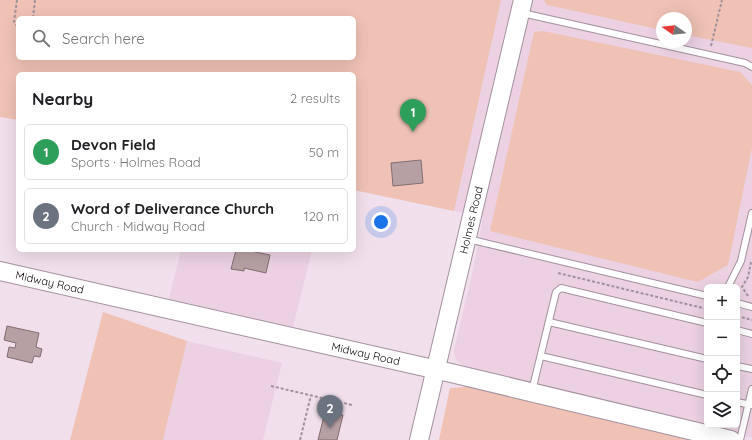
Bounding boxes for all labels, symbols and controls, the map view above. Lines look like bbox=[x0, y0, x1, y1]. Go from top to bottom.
north arrow bbox=[656, 12, 692, 48]
search box bbox=[16, 16, 356, 60]
icon: search bbox=[30, 27, 52, 49]
text: Search here bbox=[62, 29, 145, 48]
text: Nearby bbox=[32, 88, 93, 109]
text: 2 results bbox=[290, 90, 340, 106]
pin: 1 bbox=[400, 99, 426, 132]
text: Devon Field bbox=[71, 135, 156, 154]
text: 1 bbox=[43, 144, 49, 160]
text: 50 m bbox=[309, 144, 339, 160]
text: Sports · Holmes Road bbox=[71, 154, 201, 170]
street label: Holmes Road bbox=[456, 185, 486, 255]
text: Word of Deliverance Church bbox=[71, 199, 274, 218]
text: 2 bbox=[42, 208, 50, 224]
text: 120 m bbox=[304, 208, 339, 224]
your location bbox=[371, 212, 391, 232]
text: Church · Midway Road bbox=[71, 218, 205, 234]
street label: Midway Road bbox=[14, 268, 85, 297]
map controls bbox=[704, 284, 740, 428]
button: + bbox=[704, 284, 740, 320]
button: − bbox=[704, 320, 740, 356]
street label: Midway Road bbox=[330, 339, 401, 368]
button: locate bbox=[704, 356, 740, 392]
button: layers bbox=[704, 392, 740, 428]
pin: 2 bbox=[317, 395, 343, 428]

